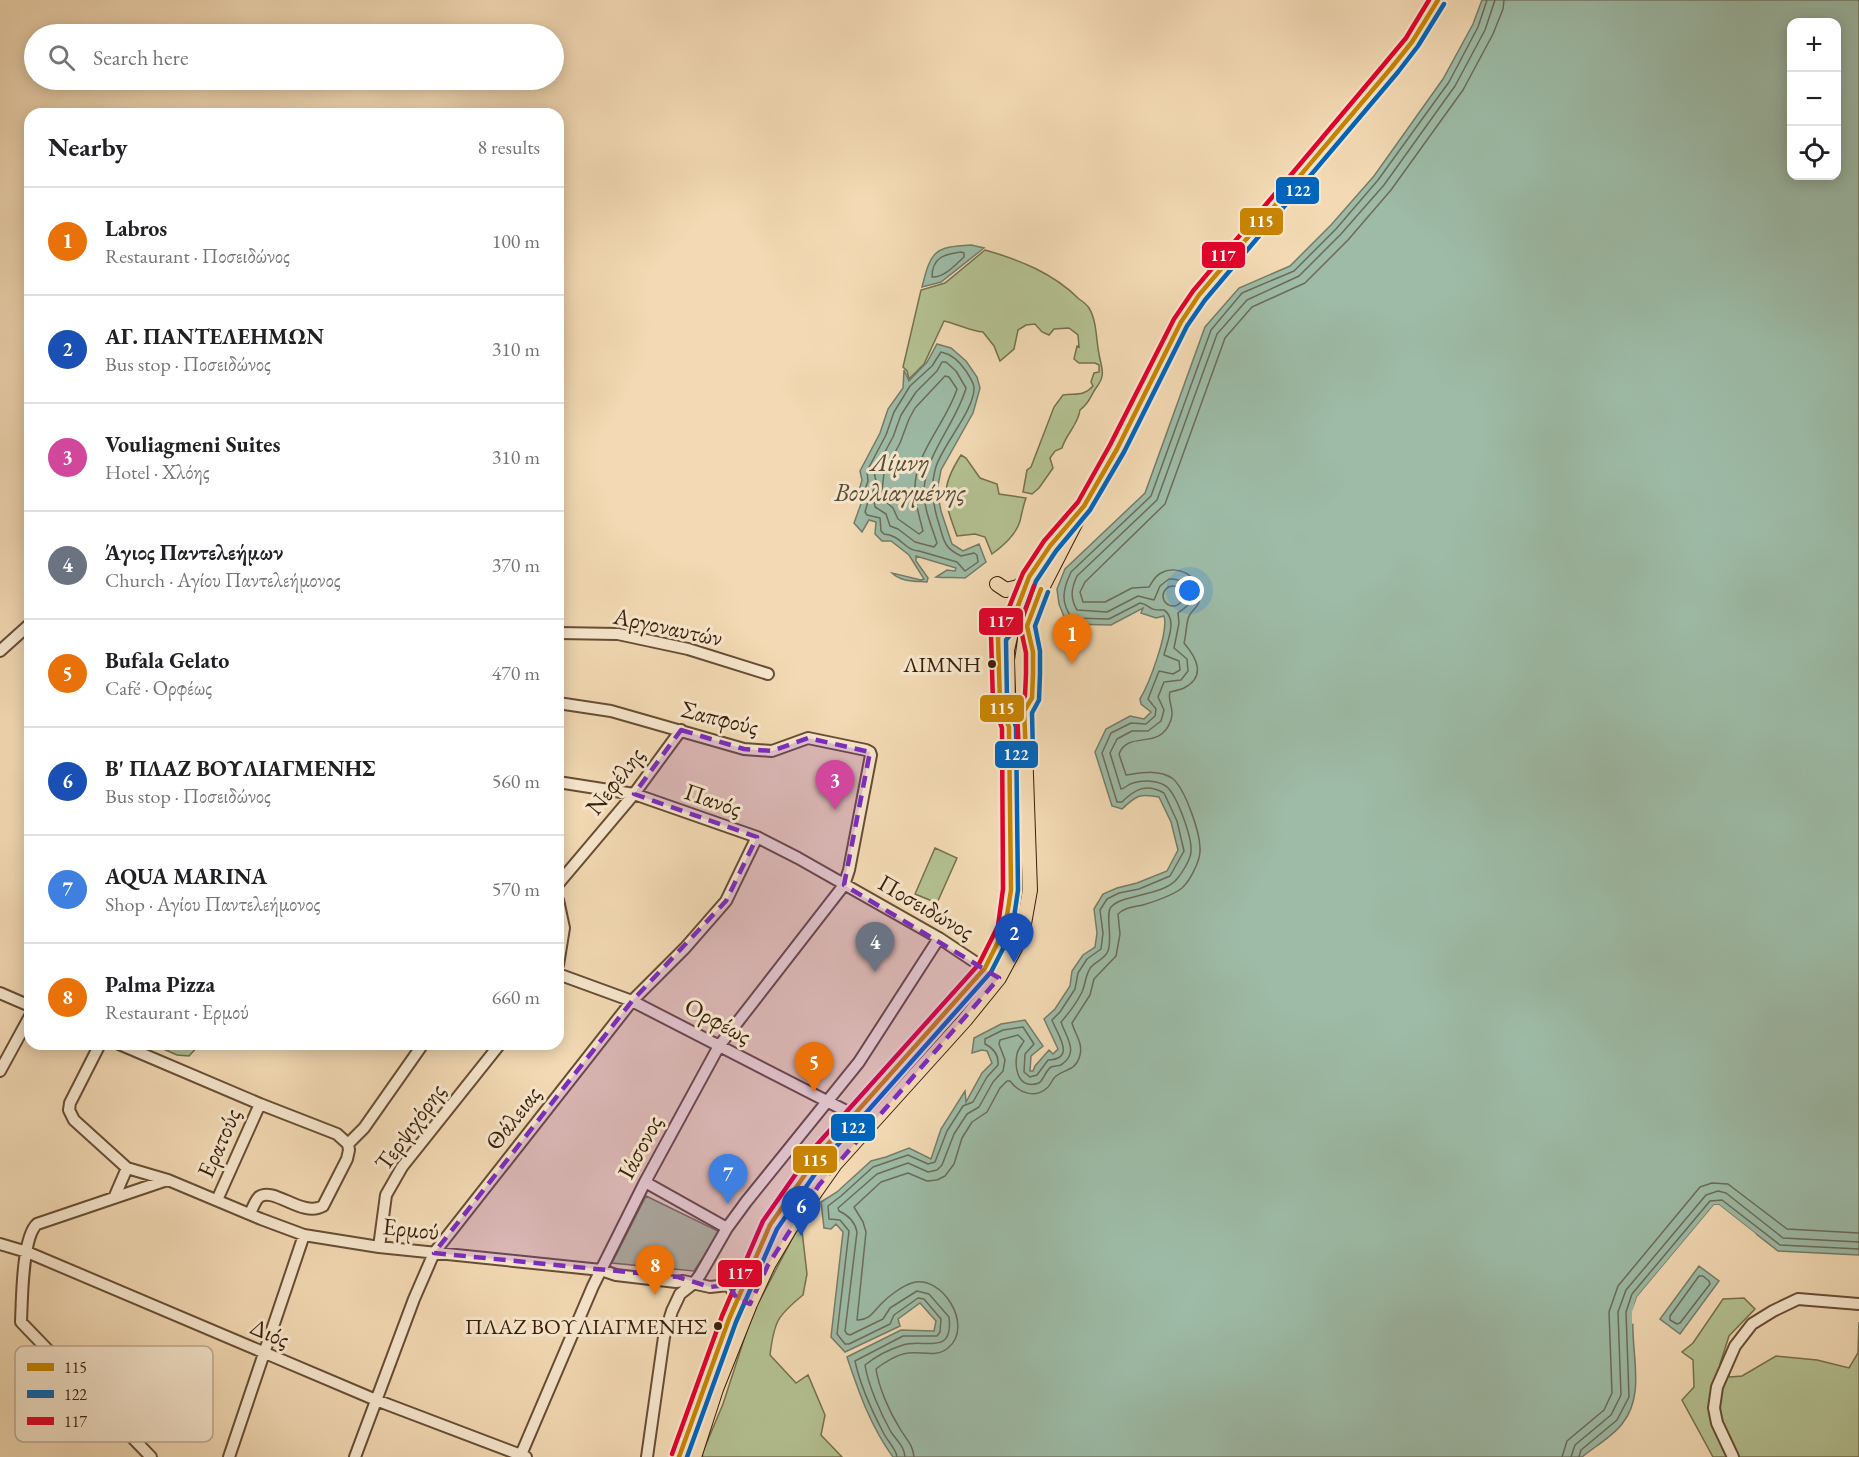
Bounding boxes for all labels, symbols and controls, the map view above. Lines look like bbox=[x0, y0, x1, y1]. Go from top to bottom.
map controls bbox=[1787, 18, 1841, 180]
button: + bbox=[1787, 18, 1841, 72]
search box bbox=[24, 24, 564, 90]
icon: search bbox=[45, 41, 78, 74]
text: Search here bbox=[93, 43, 188, 72]
button: − bbox=[1787, 72, 1841, 126]
button: locate bbox=[1787, 126, 1841, 180]
text: Nearby bbox=[48, 130, 128, 164]
text: 8 results bbox=[477, 134, 540, 160]
line badge: 122 bbox=[1275, 176, 1320, 205]
text: 122 bbox=[1285, 180, 1311, 201]
line badge: 115 bbox=[1239, 207, 1284, 236]
text: 115 bbox=[1248, 211, 1274, 232]
text: Labros bbox=[105, 214, 167, 243]
text: 1 bbox=[62, 228, 73, 254]
text: 100 m bbox=[492, 228, 540, 254]
line badge: 117 bbox=[1201, 241, 1246, 269]
text: Restaurant · Ποσειδώνος bbox=[105, 243, 290, 269]
text: 117 bbox=[1210, 245, 1236, 266]
text: ΑΓ. ΠΑΝΤΕΛΕΗΜΩΝ bbox=[105, 322, 324, 351]
text: 2 bbox=[62, 336, 73, 362]
text: 310 m bbox=[492, 336, 540, 362]
text: Bus stop · Ποσειδώνος bbox=[105, 351, 271, 377]
text: Vouliagmeni Suites bbox=[105, 430, 280, 459]
text: 3 bbox=[62, 444, 73, 470]
text: 310 m bbox=[492, 444, 540, 470]
water label: Λίμνη Βουλιαγμένης bbox=[833, 445, 967, 509]
text: Hotel · Χλόης bbox=[105, 459, 210, 485]
text: Άγιος Παντελεήμων bbox=[105, 538, 283, 567]
text: 4 bbox=[62, 552, 73, 578]
text: 370 m bbox=[492, 552, 540, 578]
text: Church · Αγίου Παντελεήμονος bbox=[105, 567, 341, 593]
your location bbox=[1175, 576, 1204, 605]
street label: Αργοναυτών bbox=[610, 600, 726, 653]
line badge: 117 bbox=[978, 607, 1024, 636]
text: 117 bbox=[988, 611, 1014, 632]
pin: 1 bbox=[1052, 614, 1092, 664]
text: Bufala Gelato bbox=[105, 646, 229, 675]
place label: ΛΙΜΝΗ bbox=[902, 650, 981, 679]
marker: ΛΙΜΝΗ bbox=[986, 658, 998, 670]
text: 5 bbox=[62, 660, 73, 686]
text: 470 m bbox=[492, 660, 540, 686]
text: Café · Ορφέως bbox=[105, 675, 212, 701]
street label: Σαπφούς bbox=[678, 693, 762, 742]
line badge: 115 bbox=[979, 694, 1025, 723]
text: 115 bbox=[989, 698, 1015, 719]
street label: Νεφέλης bbox=[578, 740, 651, 821]
line badge: 122 bbox=[994, 740, 1039, 769]
text: 122 bbox=[1003, 744, 1029, 765]
text: Β' ΠΛΑΖ ΒΟΥΛΙΑΓΜΕΝΗΣ bbox=[105, 754, 376, 783]
pin: 3 bbox=[816, 760, 854, 810]
text: 6 bbox=[62, 768, 73, 794]
text: 560 m bbox=[492, 768, 540, 794]
street label: Πανός bbox=[681, 775, 746, 824]
text: Bus stop · Ποσειδώνος bbox=[105, 783, 271, 809]
text: AQUA MARINA bbox=[105, 862, 267, 891]
street label: Ποσειδώνος bbox=[873, 867, 980, 946]
text: 7 bbox=[62, 876, 73, 902]
text: 570 m bbox=[492, 876, 540, 902]
text: Shop · Αγίου Παντελεήμονος bbox=[105, 891, 320, 917]
pin: 2 bbox=[994, 914, 1034, 963]
pin: 4 bbox=[856, 922, 894, 972]
text: Palma Pizza bbox=[105, 970, 215, 999]
text: 8 bbox=[62, 984, 73, 1010]
text: 660 m bbox=[492, 984, 540, 1010]
street label: Ορφέως bbox=[680, 990, 757, 1051]
text: Restaurant · Ερμού bbox=[105, 999, 249, 1025]
pin: 5 bbox=[794, 1042, 834, 1092]
street label: Τερψιχόρης bbox=[367, 1077, 452, 1177]
street label: Θάλειας bbox=[478, 1079, 547, 1156]
street label: Ερατούς bbox=[190, 1103, 247, 1182]
street label: Ιάσονος bbox=[610, 1110, 669, 1184]
line badge: 122 bbox=[830, 1113, 876, 1142]
text: 122 bbox=[840, 1117, 866, 1138]
line badge: 115 bbox=[792, 1145, 838, 1174]
text: 115 bbox=[802, 1150, 828, 1171]
pin: 7 bbox=[708, 1154, 748, 1204]
pin: 6 bbox=[782, 1186, 820, 1236]
street label: Ερμού bbox=[381, 1210, 441, 1247]
pin: 8 bbox=[636, 1246, 674, 1295]
line badge: 117 bbox=[717, 1259, 763, 1288]
text: 117 bbox=[727, 1263, 753, 1284]
street label: Διός bbox=[246, 1310, 295, 1355]
place label: ΠΛΑΖ ΒΟΥΛΙΑΓΜΕΝΗΣ bbox=[465, 1312, 708, 1341]
marker: ΠΛΑΖ ΒΟΥΛΙΑΓΜΕΝΗΣ bbox=[712, 1320, 724, 1332]
legend bbox=[15, 1346, 213, 1442]
text: 115 bbox=[64, 1357, 87, 1378]
text: 122 bbox=[64, 1384, 87, 1405]
text: 117 bbox=[64, 1411, 87, 1432]

